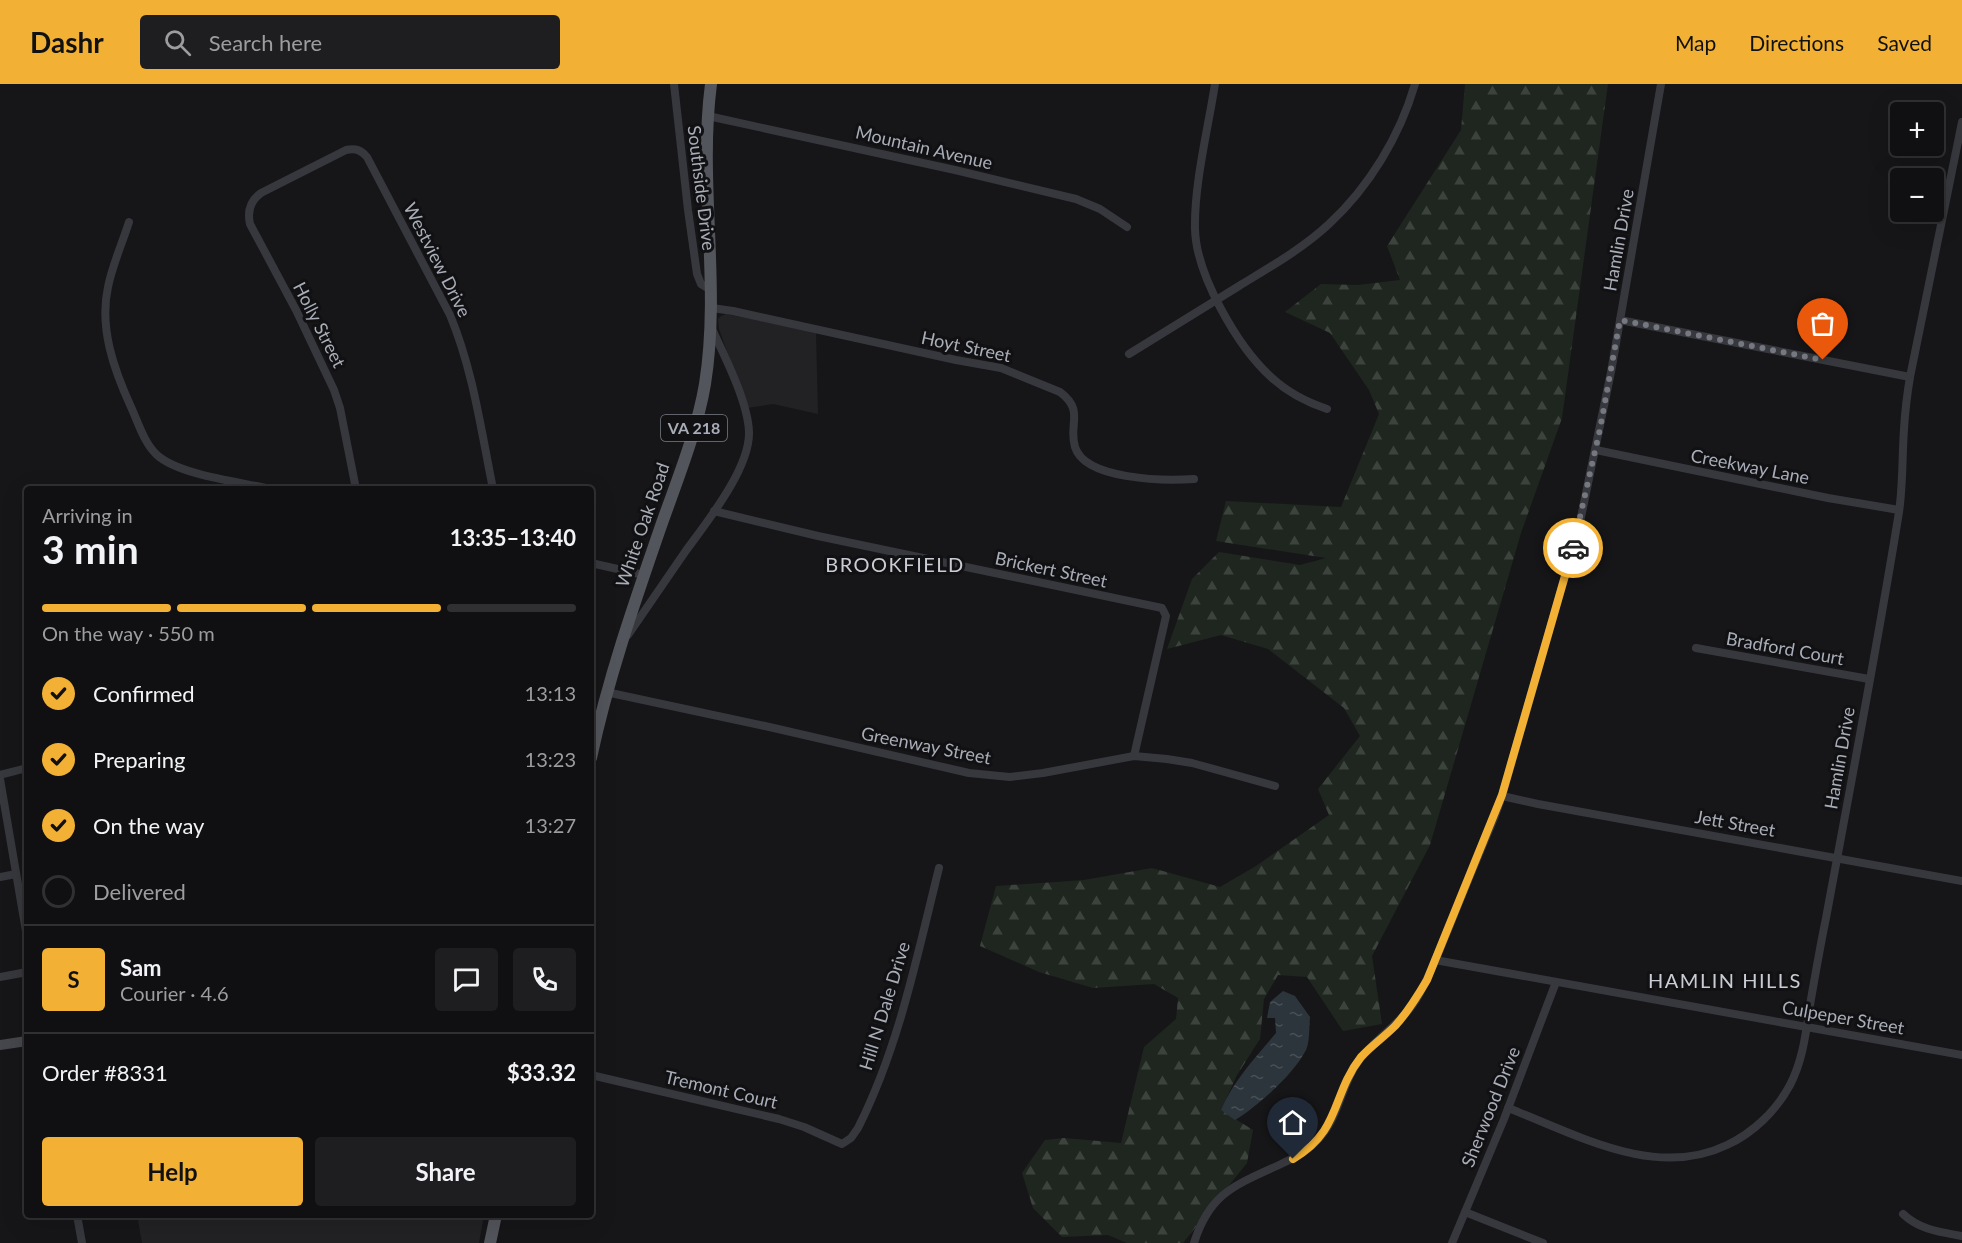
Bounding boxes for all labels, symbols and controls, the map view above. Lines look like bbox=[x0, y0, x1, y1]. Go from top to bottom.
search box bbox=[140, 15, 560, 69]
text: Dashr bbox=[30, 25, 104, 59]
icon: search bbox=[161, 26, 194, 59]
text: Search here bbox=[209, 29, 322, 56]
text: Map bbox=[1675, 30, 1716, 55]
text: Directions bbox=[1749, 30, 1844, 55]
text: Saved bbox=[1877, 30, 1932, 55]
map controls bbox=[1890, 102, 1944, 222]
button: + bbox=[1890, 102, 1944, 156]
street label: Mountain Avenue bbox=[854, 121, 995, 173]
street label: Southside Drive bbox=[683, 124, 721, 252]
button: − bbox=[1890, 168, 1944, 222]
street label: Hamlin Drive bbox=[1598, 187, 1638, 293]
street label: Westview Drive bbox=[400, 199, 476, 321]
street label: Holly Street bbox=[289, 278, 351, 371]
pin bbox=[1797, 298, 1848, 360]
icon: bag bbox=[1806, 307, 1839, 340]
street label: Hoyt Street bbox=[919, 326, 1014, 366]
road number: VA 218 bbox=[661, 415, 727, 441]
street label: Creekway Lane bbox=[1689, 444, 1811, 488]
street label: White Oak Road bbox=[610, 460, 674, 590]
text: Arriving in bbox=[42, 503, 133, 527]
courier bbox=[1543, 518, 1603, 578]
text: 13:35–13:40 bbox=[450, 524, 576, 551]
text: 3 min bbox=[42, 526, 139, 572]
icon: car bbox=[1557, 532, 1590, 565]
street label: Brickert Street bbox=[993, 546, 1110, 592]
district label: BROOKFIELD bbox=[825, 552, 965, 576]
text: On the way · 550 m bbox=[42, 621, 215, 645]
street label: Bradford Court bbox=[1725, 627, 1846, 669]
icon: check bbox=[42, 677, 75, 710]
text: Confirmed bbox=[93, 680, 195, 707]
text: 13:13 bbox=[525, 681, 576, 705]
street label: Hamlin Drive bbox=[1819, 705, 1859, 811]
street label: Greenway Street bbox=[859, 722, 994, 768]
icon: check bbox=[42, 743, 75, 776]
text: Preparing bbox=[93, 746, 185, 773]
text: 13:23 bbox=[525, 747, 576, 771]
street label: Jett Street bbox=[1693, 805, 1778, 841]
icon: check bbox=[42, 809, 75, 842]
text: On the way bbox=[93, 812, 204, 839]
text: 13:27 bbox=[525, 813, 576, 837]
text: Delivered bbox=[93, 878, 186, 905]
street label: Hill N Dale Drive bbox=[854, 939, 914, 1073]
button: chat bbox=[435, 948, 498, 1011]
button: phone bbox=[513, 948, 576, 1011]
text: Sam bbox=[120, 954, 162, 981]
text: S bbox=[67, 966, 80, 993]
district label: HAMLIN HILLS bbox=[1648, 968, 1802, 992]
text: Courier · 4.6 bbox=[120, 981, 229, 1005]
street label: Culpeper Street bbox=[1780, 995, 1906, 1039]
street label: Sherwood Drive bbox=[1456, 1043, 1524, 1170]
text: Order #8331 bbox=[42, 1059, 168, 1086]
text: $33.32 bbox=[507, 1059, 576, 1086]
street label: Tremont Court bbox=[663, 1065, 780, 1113]
pin bbox=[1267, 1097, 1318, 1159]
icon: home bbox=[1276, 1106, 1309, 1139]
button: Help bbox=[42, 1137, 303, 1206]
button: Share bbox=[315, 1137, 576, 1206]

